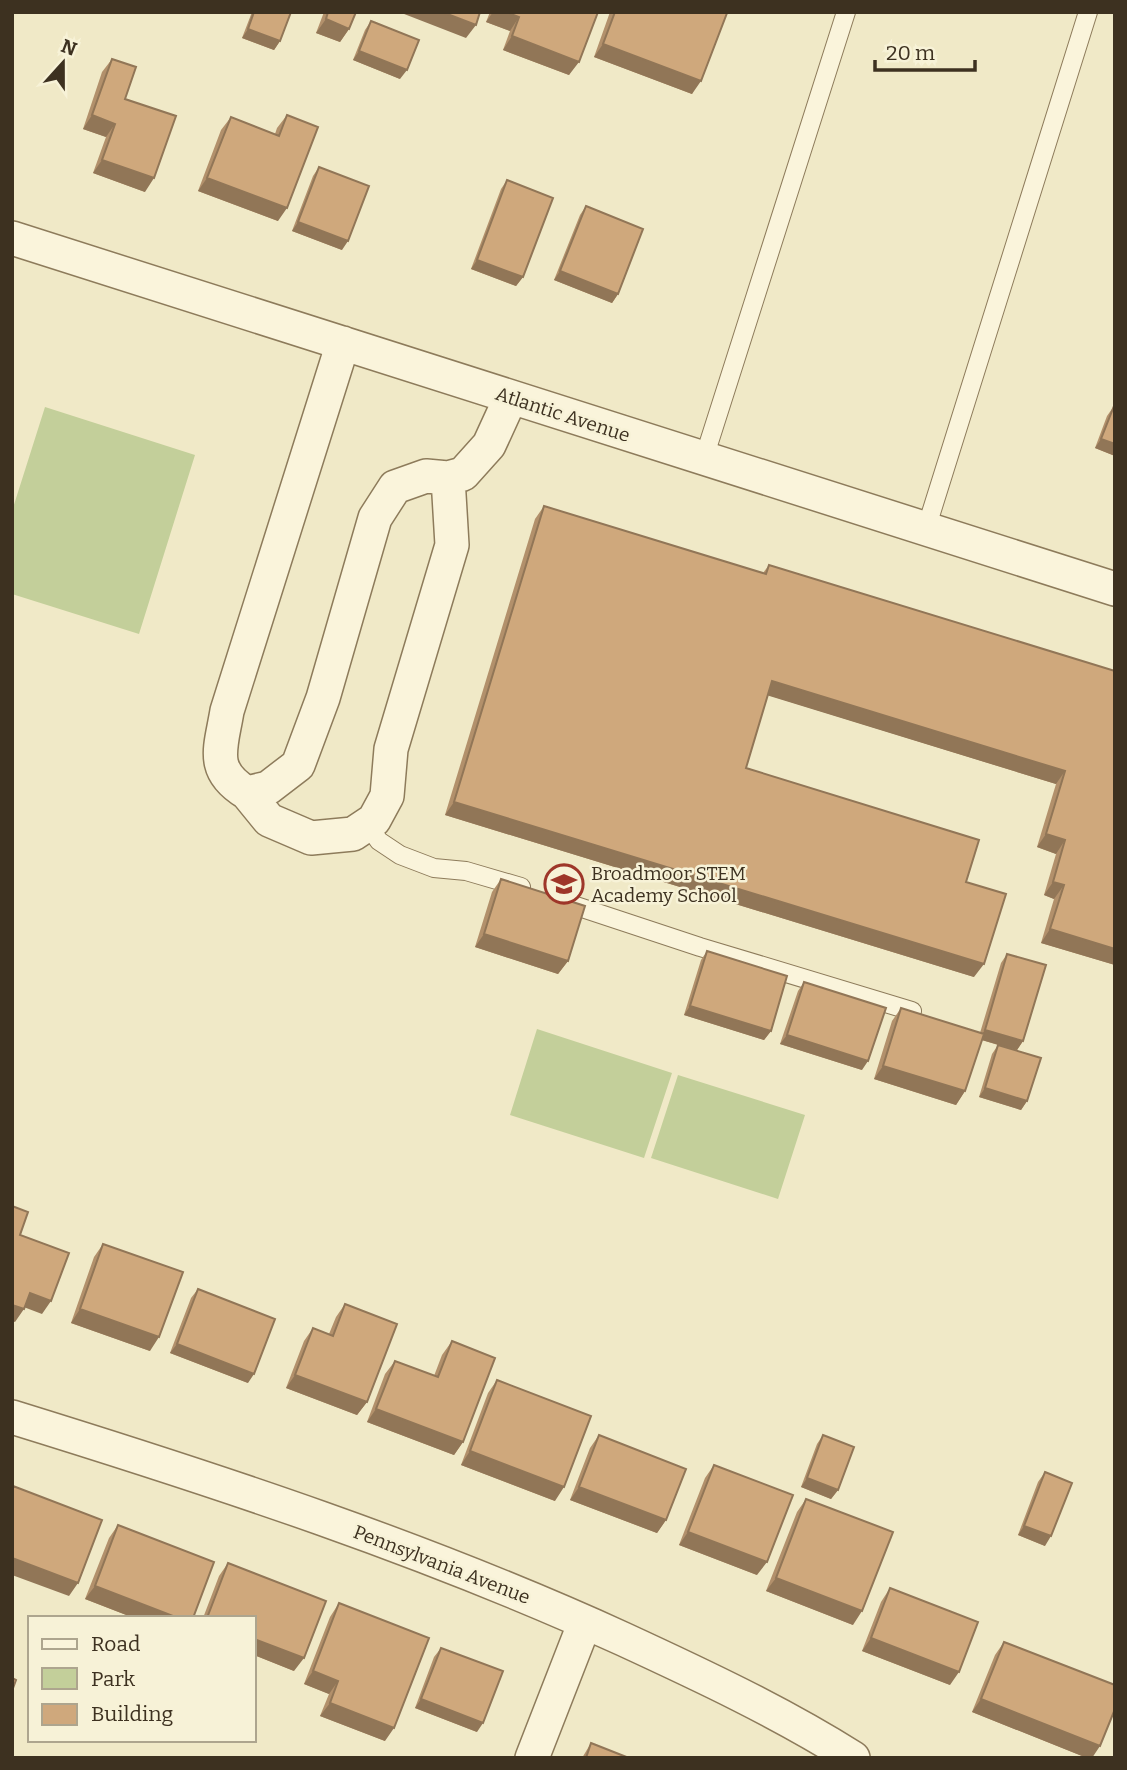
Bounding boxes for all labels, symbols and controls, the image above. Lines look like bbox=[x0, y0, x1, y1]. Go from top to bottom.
north arrow bbox=[28, 28, 98, 98]
scale bar bbox=[875, 28, 975, 72]
text: N bbox=[58, 34, 80, 61]
text: 20 m bbox=[886, 40, 935, 66]
street label: Atlantic Avenue bbox=[493, 382, 633, 447]
place label: Broadmoor STEM Academy School bbox=[591, 862, 746, 907]
school or university icon: Broadmoor STEM Academy School bbox=[543, 863, 585, 905]
street label: Pennsylvania Avenue bbox=[350, 1520, 534, 1609]
legend bbox=[28, 1616, 256, 1742]
text: Road bbox=[91, 1631, 140, 1657]
text: Park bbox=[91, 1666, 135, 1692]
text: Building bbox=[91, 1701, 174, 1727]

